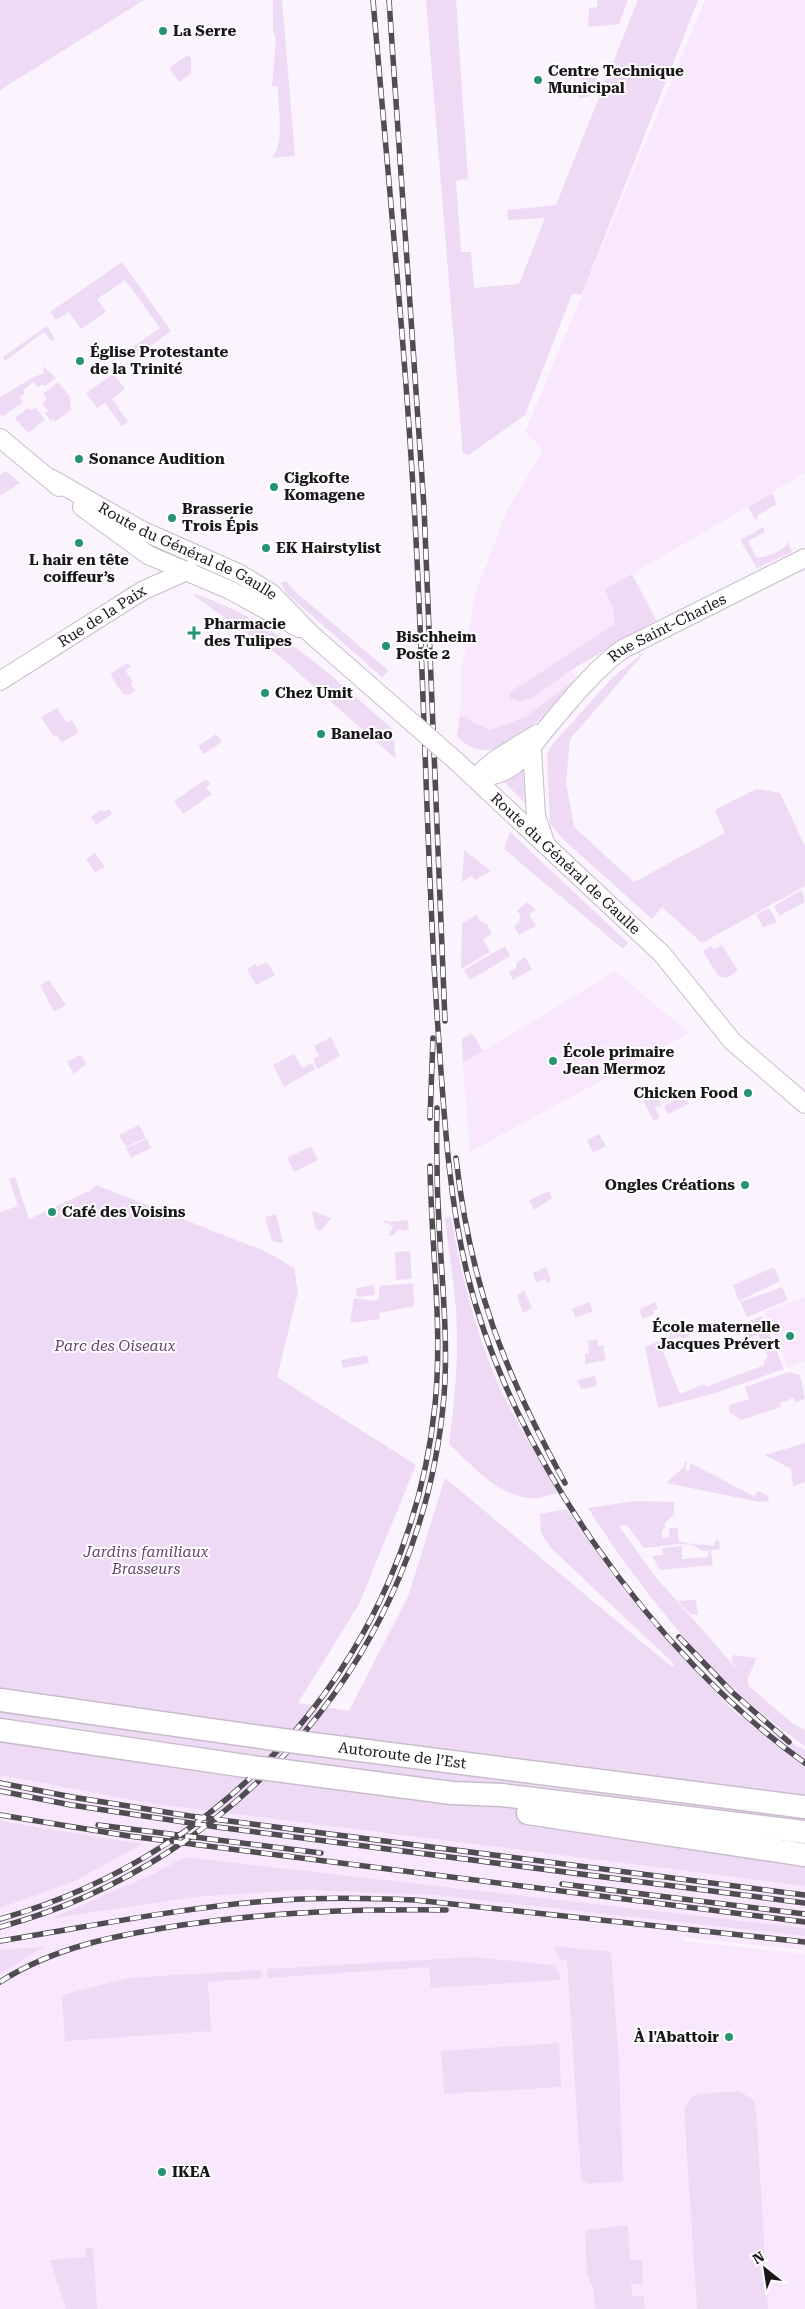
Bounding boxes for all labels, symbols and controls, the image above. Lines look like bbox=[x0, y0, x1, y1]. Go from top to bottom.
place label: La Serre bbox=[173, 22, 236, 40]
marker: La Serre bbox=[157, 25, 169, 37]
place label: Centre Technique Municipal bbox=[548, 62, 684, 97]
marker: Centre Technique Municipal bbox=[532, 74, 544, 86]
place label: Église Protestante de la Trinité bbox=[90, 342, 229, 378]
marker: Église Protestante de la Trinité bbox=[74, 355, 86, 367]
place label: Sonance Audition bbox=[89, 450, 225, 468]
marker: Sonance Audition bbox=[73, 453, 85, 465]
place label: Cigkofte Komagene bbox=[284, 469, 365, 504]
marker: Cigkofte Komagene bbox=[268, 481, 280, 493]
street label: Route du Général de Gaulle bbox=[95, 498, 282, 604]
place label: Brasserie Trois Épis bbox=[182, 500, 259, 535]
marker: Brasserie Trois Épis bbox=[166, 512, 178, 524]
marker: L hair en tête coiffeur’s bbox=[73, 537, 85, 549]
place label: EK Hairstylist bbox=[276, 539, 381, 557]
marker: EK Hairstylist bbox=[260, 542, 272, 554]
place label: L hair en tête coiffeur’s bbox=[29, 551, 129, 586]
street label: Rue de la Paix bbox=[55, 581, 150, 651]
street label: Rue Saint-Charles bbox=[604, 590, 729, 666]
place label: Pharmacie des Tulipes bbox=[204, 615, 292, 650]
marker: Pharmacie des Tulipes bbox=[188, 627, 200, 639]
place label: Bischheim Poste 2 bbox=[396, 628, 477, 663]
marker: Bischheim Poste 2 bbox=[380, 640, 392, 652]
place label: Chez Umit bbox=[275, 684, 353, 702]
marker: Chez Umit bbox=[259, 687, 271, 699]
place label: Banelao bbox=[331, 725, 393, 743]
marker: Banelao bbox=[315, 728, 327, 740]
street label: Route du Général de Gaulle bbox=[487, 789, 644, 938]
place label: École primaire Jean Mermoz bbox=[563, 1042, 675, 1078]
marker: École primaire Jean Mermoz bbox=[547, 1055, 559, 1067]
place label: Chicken Food bbox=[633, 1084, 738, 1102]
marker: Chicken Food bbox=[742, 1087, 754, 1099]
place label: Ongles Créations bbox=[605, 1176, 735, 1194]
marker: Ongles Créations bbox=[739, 1179, 751, 1191]
place label: Café des Voisins bbox=[62, 1203, 186, 1221]
marker: Café des Voisins bbox=[46, 1206, 58, 1218]
place label: École maternelle Jacques Prévert bbox=[652, 1317, 780, 1353]
marker: École maternelle Jacques Prévert bbox=[784, 1330, 796, 1342]
park label: Parc des Oiseaux bbox=[54, 1337, 176, 1355]
park label: Jardins familiaux Brasseurs bbox=[83, 1543, 209, 1578]
street label: Autoroute de l’Est bbox=[337, 1738, 468, 1773]
place label: À l'Abattoir bbox=[634, 2027, 719, 2046]
marker: À l'Abattoir bbox=[723, 2031, 735, 2043]
place label: IKEA bbox=[172, 2163, 211, 2181]
marker: IKEA bbox=[156, 2166, 168, 2178]
north arrow bbox=[740, 2244, 790, 2294]
text: N bbox=[750, 2248, 767, 2267]

